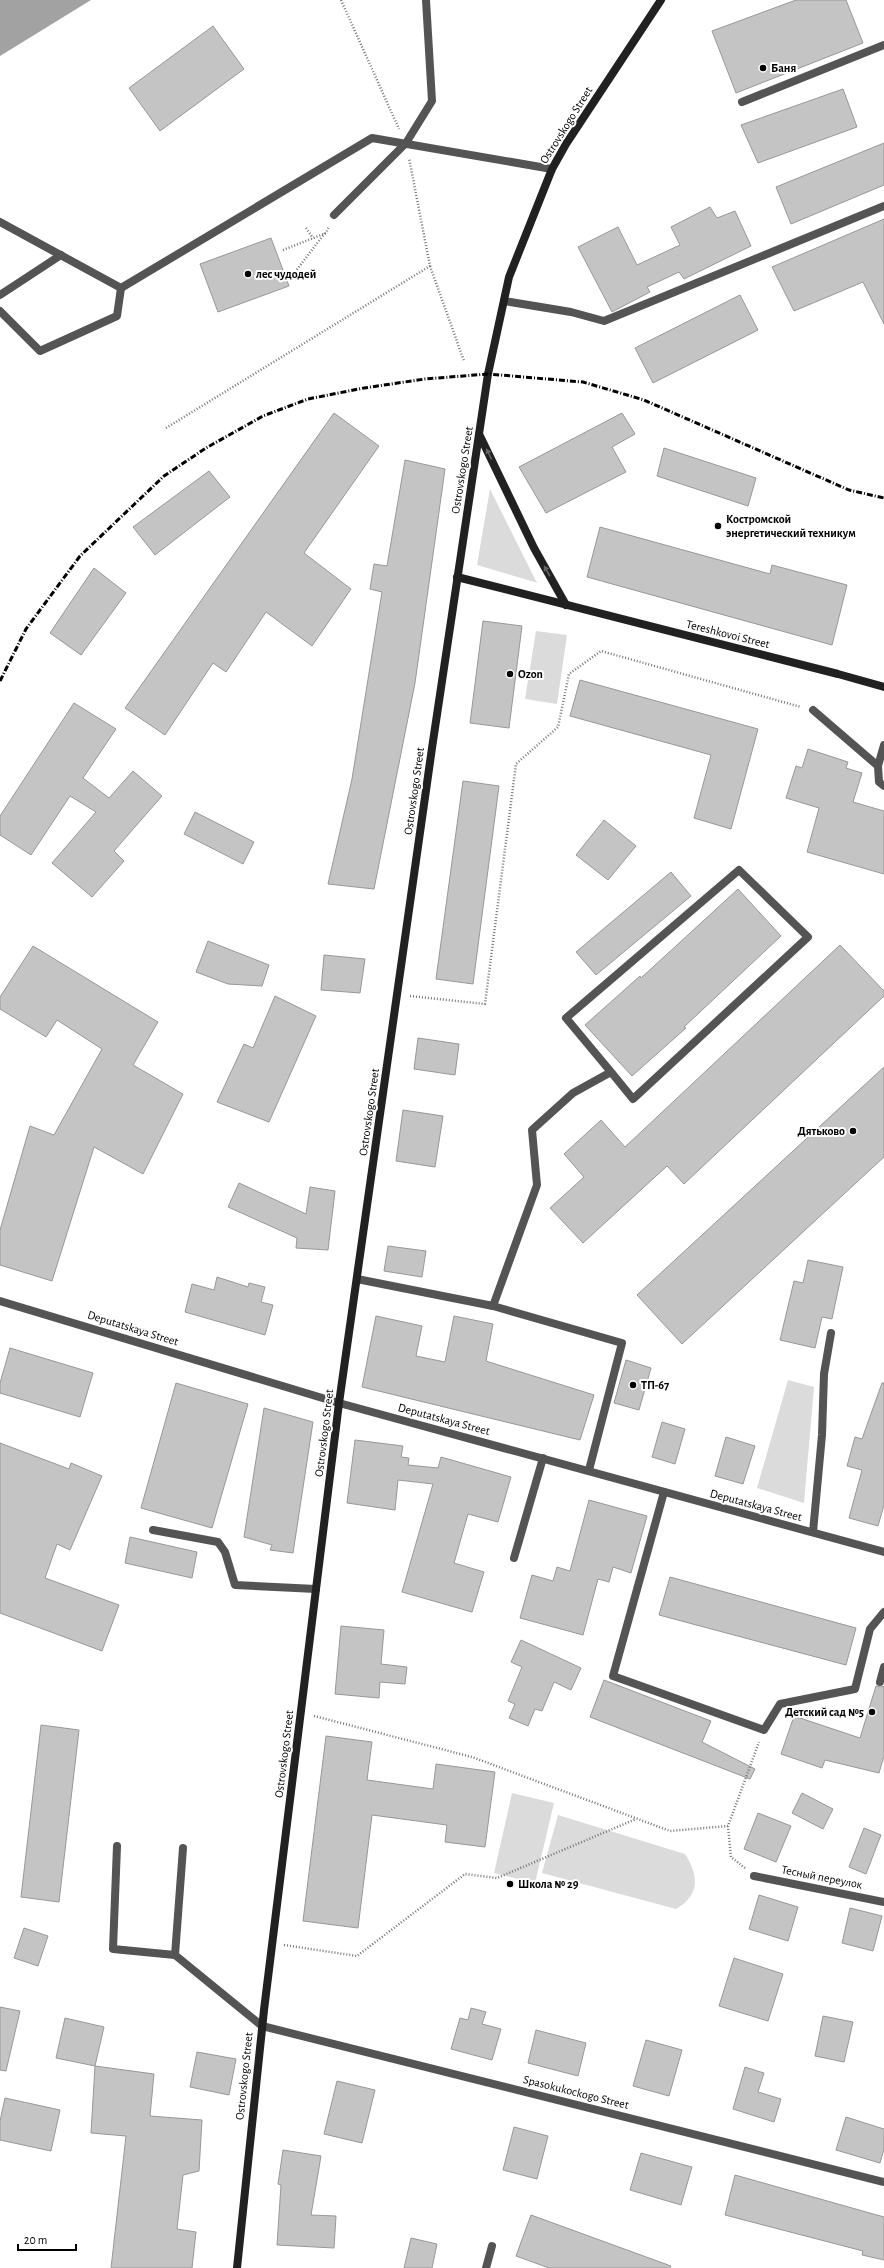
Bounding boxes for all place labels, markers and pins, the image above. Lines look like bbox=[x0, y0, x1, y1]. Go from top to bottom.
place label: Баня bbox=[771, 62, 796, 74]
marker: Баня bbox=[758, 63, 768, 73]
place label: лес чудодей bbox=[256, 268, 316, 281]
marker: лес чудодей bbox=[243, 269, 253, 279]
place label: Костромской энергетический техникум bbox=[726, 513, 856, 540]
marker: Костромской энергетический техникум bbox=[713, 521, 723, 531]
place label: Ozon bbox=[518, 668, 543, 680]
marker: Ozon bbox=[505, 669, 515, 679]
place label: Дятьково bbox=[798, 1125, 845, 1137]
marker: Дятьково bbox=[848, 1126, 858, 1136]
place label: ТП-67 bbox=[641, 1379, 669, 1391]
marker: ТП-67 bbox=[628, 1380, 638, 1390]
place label: Детский сад №5 bbox=[785, 1706, 864, 1718]
marker: Детский сад №5 bbox=[867, 1707, 877, 1717]
place label: Школа № 29 bbox=[518, 1878, 579, 1890]
marker: Школа № 29 bbox=[505, 1879, 515, 1889]

